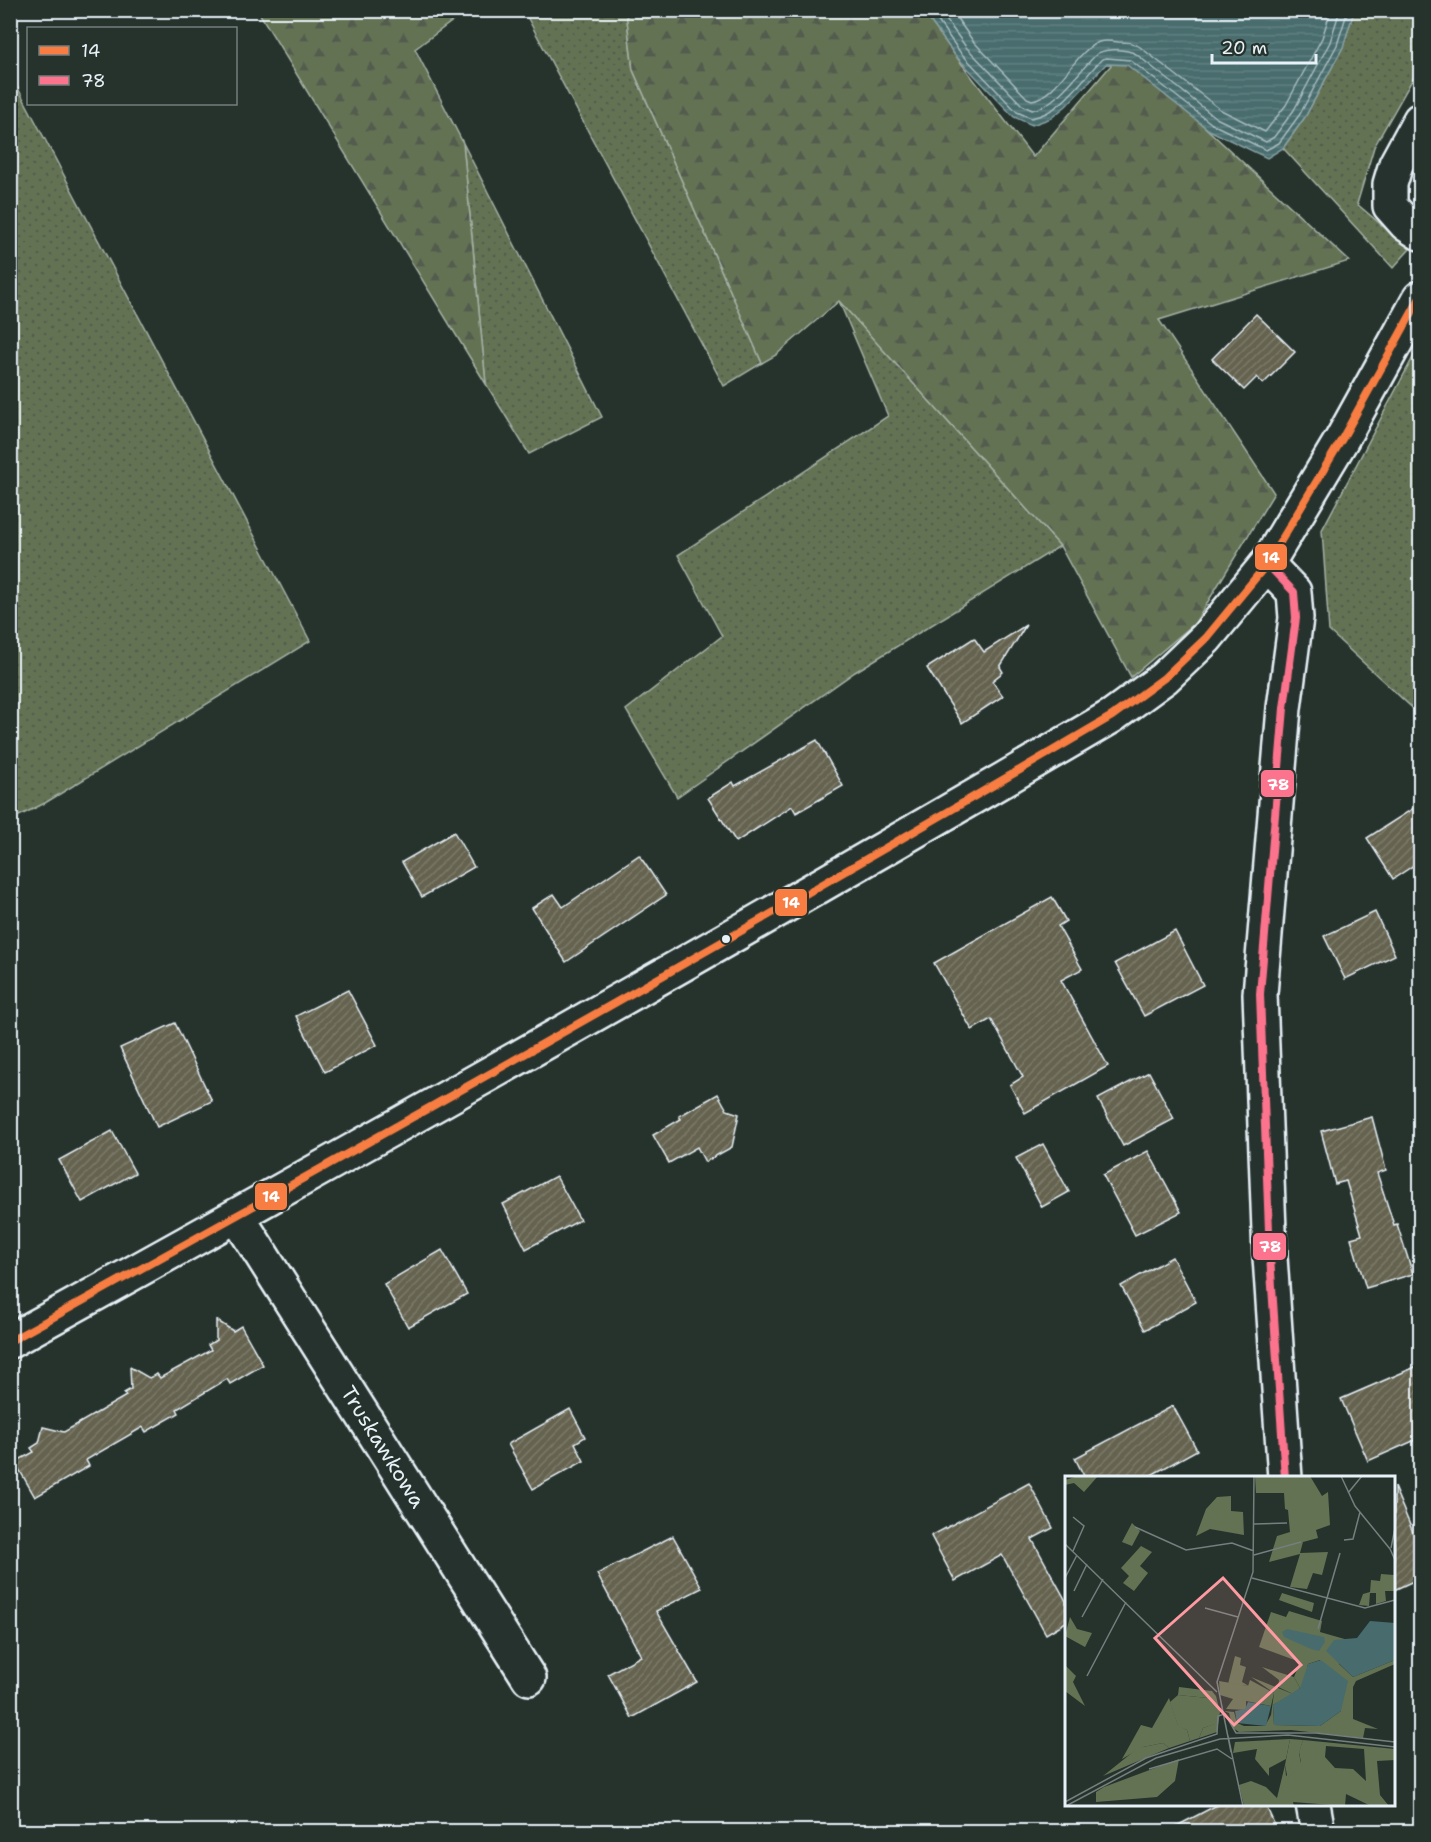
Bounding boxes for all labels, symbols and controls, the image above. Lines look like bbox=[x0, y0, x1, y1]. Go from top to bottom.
legend bbox=[27, 27, 237, 105]
scale bar bbox=[1212, 27, 1316, 65]
text: 20 m bbox=[1221, 36, 1267, 60]
text: 14 bbox=[81, 39, 100, 63]
text: 78 bbox=[81, 69, 105, 93]
line badge: 14 bbox=[1254, 543, 1288, 571]
text: 14 bbox=[1262, 547, 1280, 568]
line badge: 78 bbox=[1260, 769, 1295, 798]
text: 78 bbox=[1267, 774, 1289, 795]
line badge: 14 bbox=[774, 888, 808, 917]
text: 14 bbox=[782, 892, 800, 913]
unlabelled marker bbox=[720, 933, 732, 945]
line badge: 14 bbox=[254, 1182, 288, 1211]
text: 14 bbox=[262, 1186, 280, 1207]
line badge: 78 bbox=[1252, 1232, 1287, 1261]
text: 78 bbox=[1259, 1236, 1281, 1257]
street label: Truskawkowa bbox=[334, 1381, 432, 1513]
inset map bbox=[1065, 1476, 1395, 1806]

